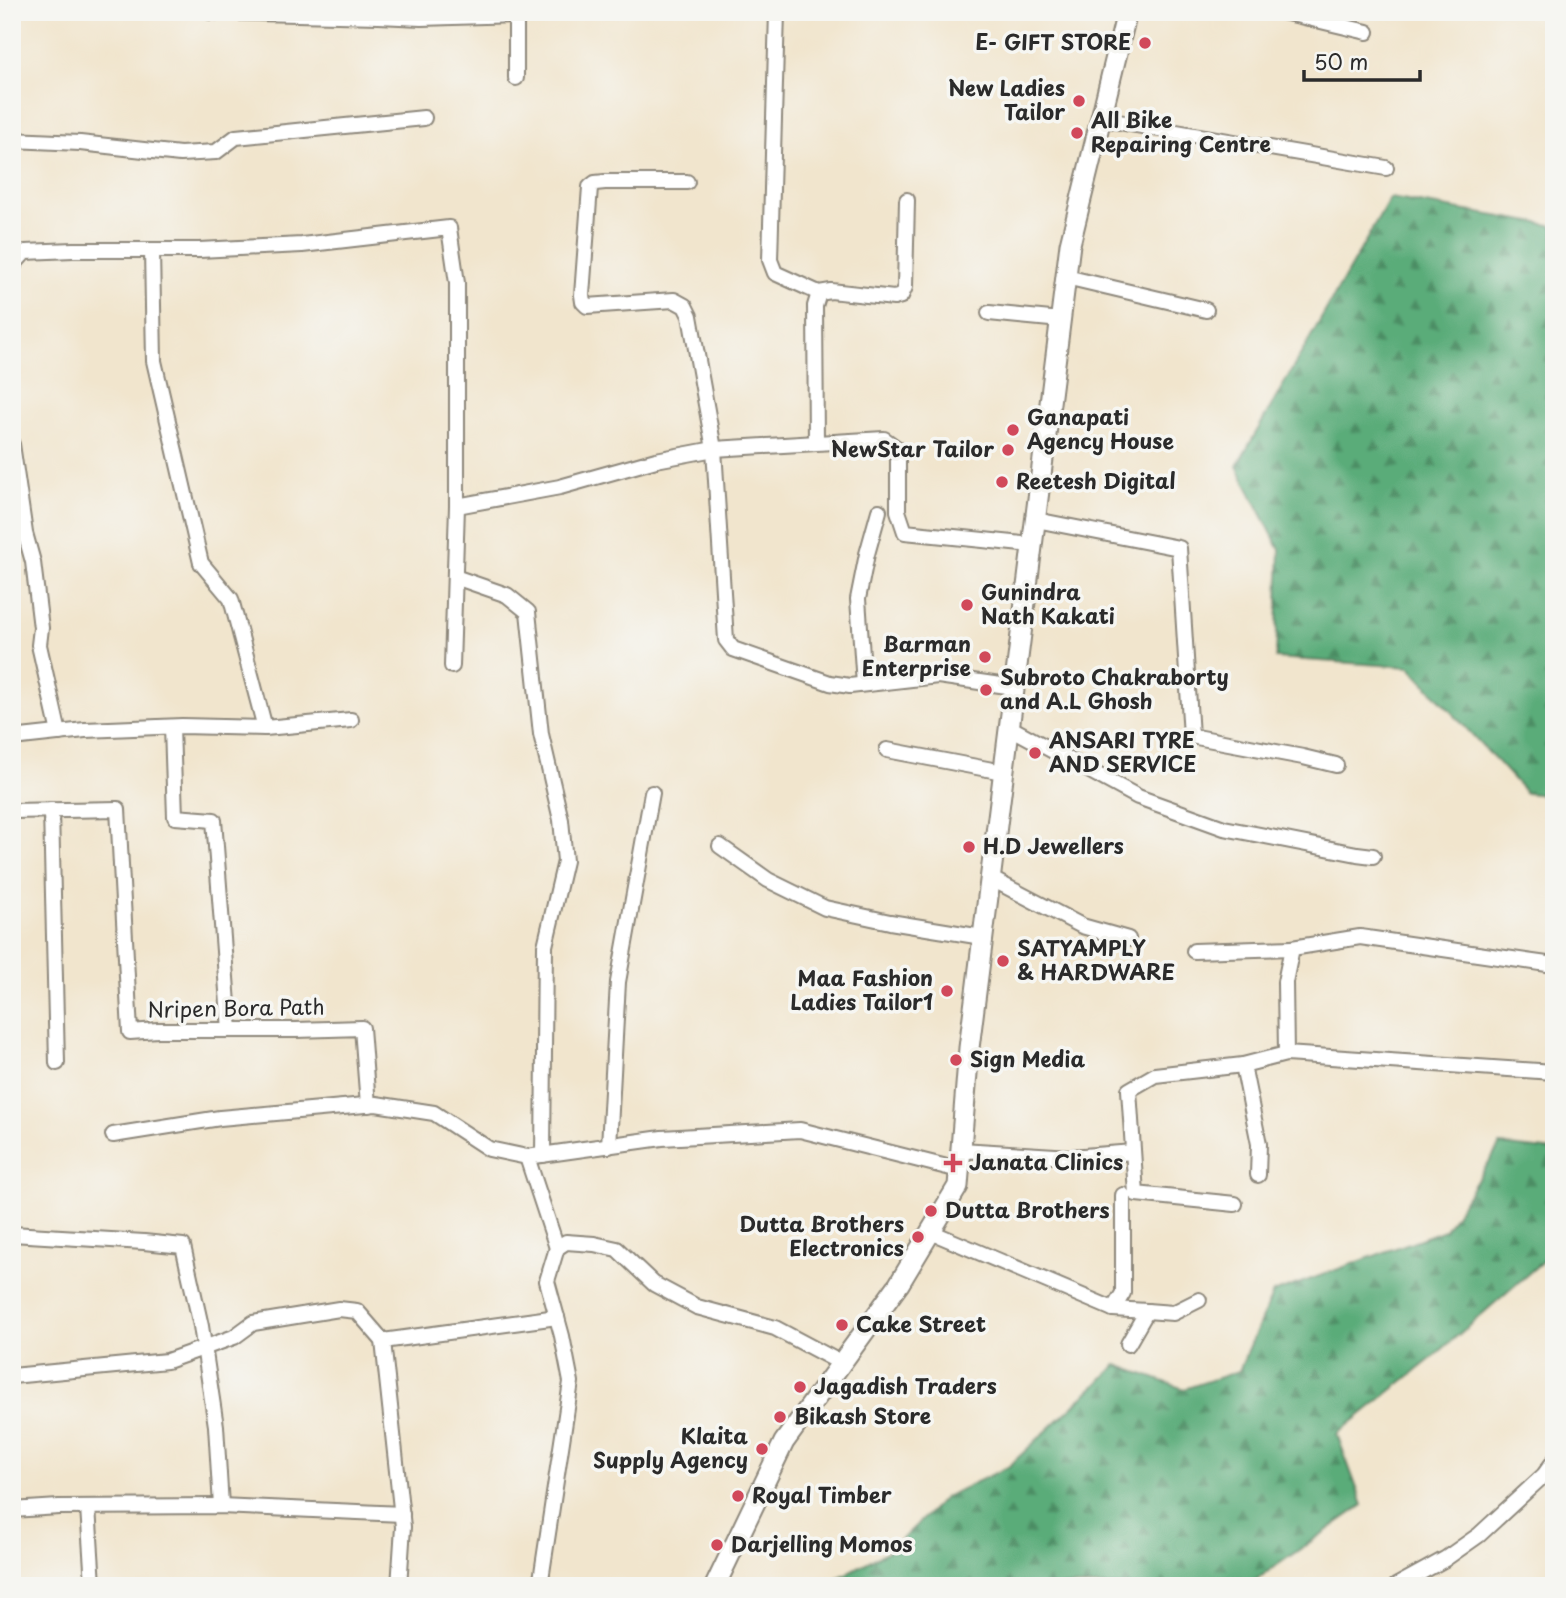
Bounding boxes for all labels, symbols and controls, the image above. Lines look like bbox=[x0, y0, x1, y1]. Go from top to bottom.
place label: E- GIFT STORE bbox=[975, 25, 1131, 57]
marker: E- GIFT STORE bbox=[1137, 35, 1153, 51]
scale bar bbox=[1304, 38, 1419, 82]
text: 50 m bbox=[1314, 45, 1368, 77]
place label: New Ladies Tailor bbox=[948, 71, 1065, 127]
marker: New Ladies Tailor bbox=[1071, 93, 1087, 109]
place label: All Bike Repairing Centre bbox=[1090, 103, 1271, 159]
marker: All Bike Repairing Centre bbox=[1069, 125, 1085, 141]
place label: Ganapati Agency House bbox=[1027, 400, 1174, 456]
marker: Ganapati Agency House bbox=[1005, 422, 1021, 438]
place label: NewStar Tailor bbox=[831, 432, 994, 464]
marker: NewStar Tailor bbox=[1000, 442, 1016, 458]
place label: Reetesh Digital bbox=[1016, 464, 1176, 496]
marker: Reetesh Digital bbox=[994, 474, 1010, 490]
place label: Gunindra Nath Kakati bbox=[981, 575, 1115, 631]
marker: Gunindra Nath Kakati bbox=[959, 597, 975, 613]
place label: Barman Enterprise bbox=[862, 627, 971, 683]
marker: Barman Enterprise bbox=[977, 649, 993, 665]
place label: Subroto Chakraborty and A.L Ghosh bbox=[1000, 660, 1229, 716]
marker: Subroto Chakraborty and A.L Ghosh bbox=[978, 682, 994, 698]
place label: ANSARI TYRE AND SERVICE bbox=[1048, 723, 1196, 779]
marker: ANSARI TYRE AND SERVICE bbox=[1027, 745, 1043, 761]
place label: H.D Jewellers bbox=[983, 829, 1124, 861]
marker: H.D Jewellers bbox=[961, 839, 977, 855]
place label: SATYAMPLY & HARDWARE bbox=[1017, 931, 1175, 987]
marker: SATYAMPLY & HARDWARE bbox=[995, 953, 1011, 969]
place label: Maa Fashion Ladies Tailor1 bbox=[790, 961, 933, 1017]
marker: Maa Fashion Ladies Tailor1 bbox=[939, 983, 955, 999]
street label: Nripen Bora Path bbox=[147, 989, 325, 1025]
place label: Sign Media bbox=[970, 1042, 1086, 1074]
marker: Sign Media bbox=[948, 1052, 964, 1068]
place label: Janata Clinics bbox=[969, 1145, 1123, 1177]
marker: Janata Clinics bbox=[943, 1153, 963, 1173]
place label: Dutta Brothers bbox=[945, 1193, 1109, 1225]
marker: Dutta Brothers bbox=[923, 1203, 939, 1219]
place label: Dutta Brothers Electronics bbox=[740, 1207, 904, 1263]
marker: Dutta Brothers Electronics bbox=[910, 1229, 926, 1245]
place label: Cake Street bbox=[856, 1307, 986, 1339]
marker: Cake Street bbox=[834, 1317, 850, 1333]
place label: Jagadish Traders bbox=[814, 1369, 997, 1401]
marker: Jagadish Traders bbox=[792, 1379, 808, 1395]
place label: Bikash Store bbox=[794, 1399, 931, 1431]
marker: Bikash Store bbox=[772, 1409, 788, 1425]
place label: Klaita Supply Agency bbox=[593, 1419, 748, 1475]
marker: Klaita Supply Agency bbox=[754, 1441, 770, 1457]
place label: Royal Timber bbox=[752, 1478, 892, 1510]
marker: Royal Timber bbox=[730, 1488, 746, 1504]
place label: Darjelling Momos bbox=[731, 1527, 913, 1559]
marker: Darjelling Momos bbox=[709, 1537, 725, 1553]

